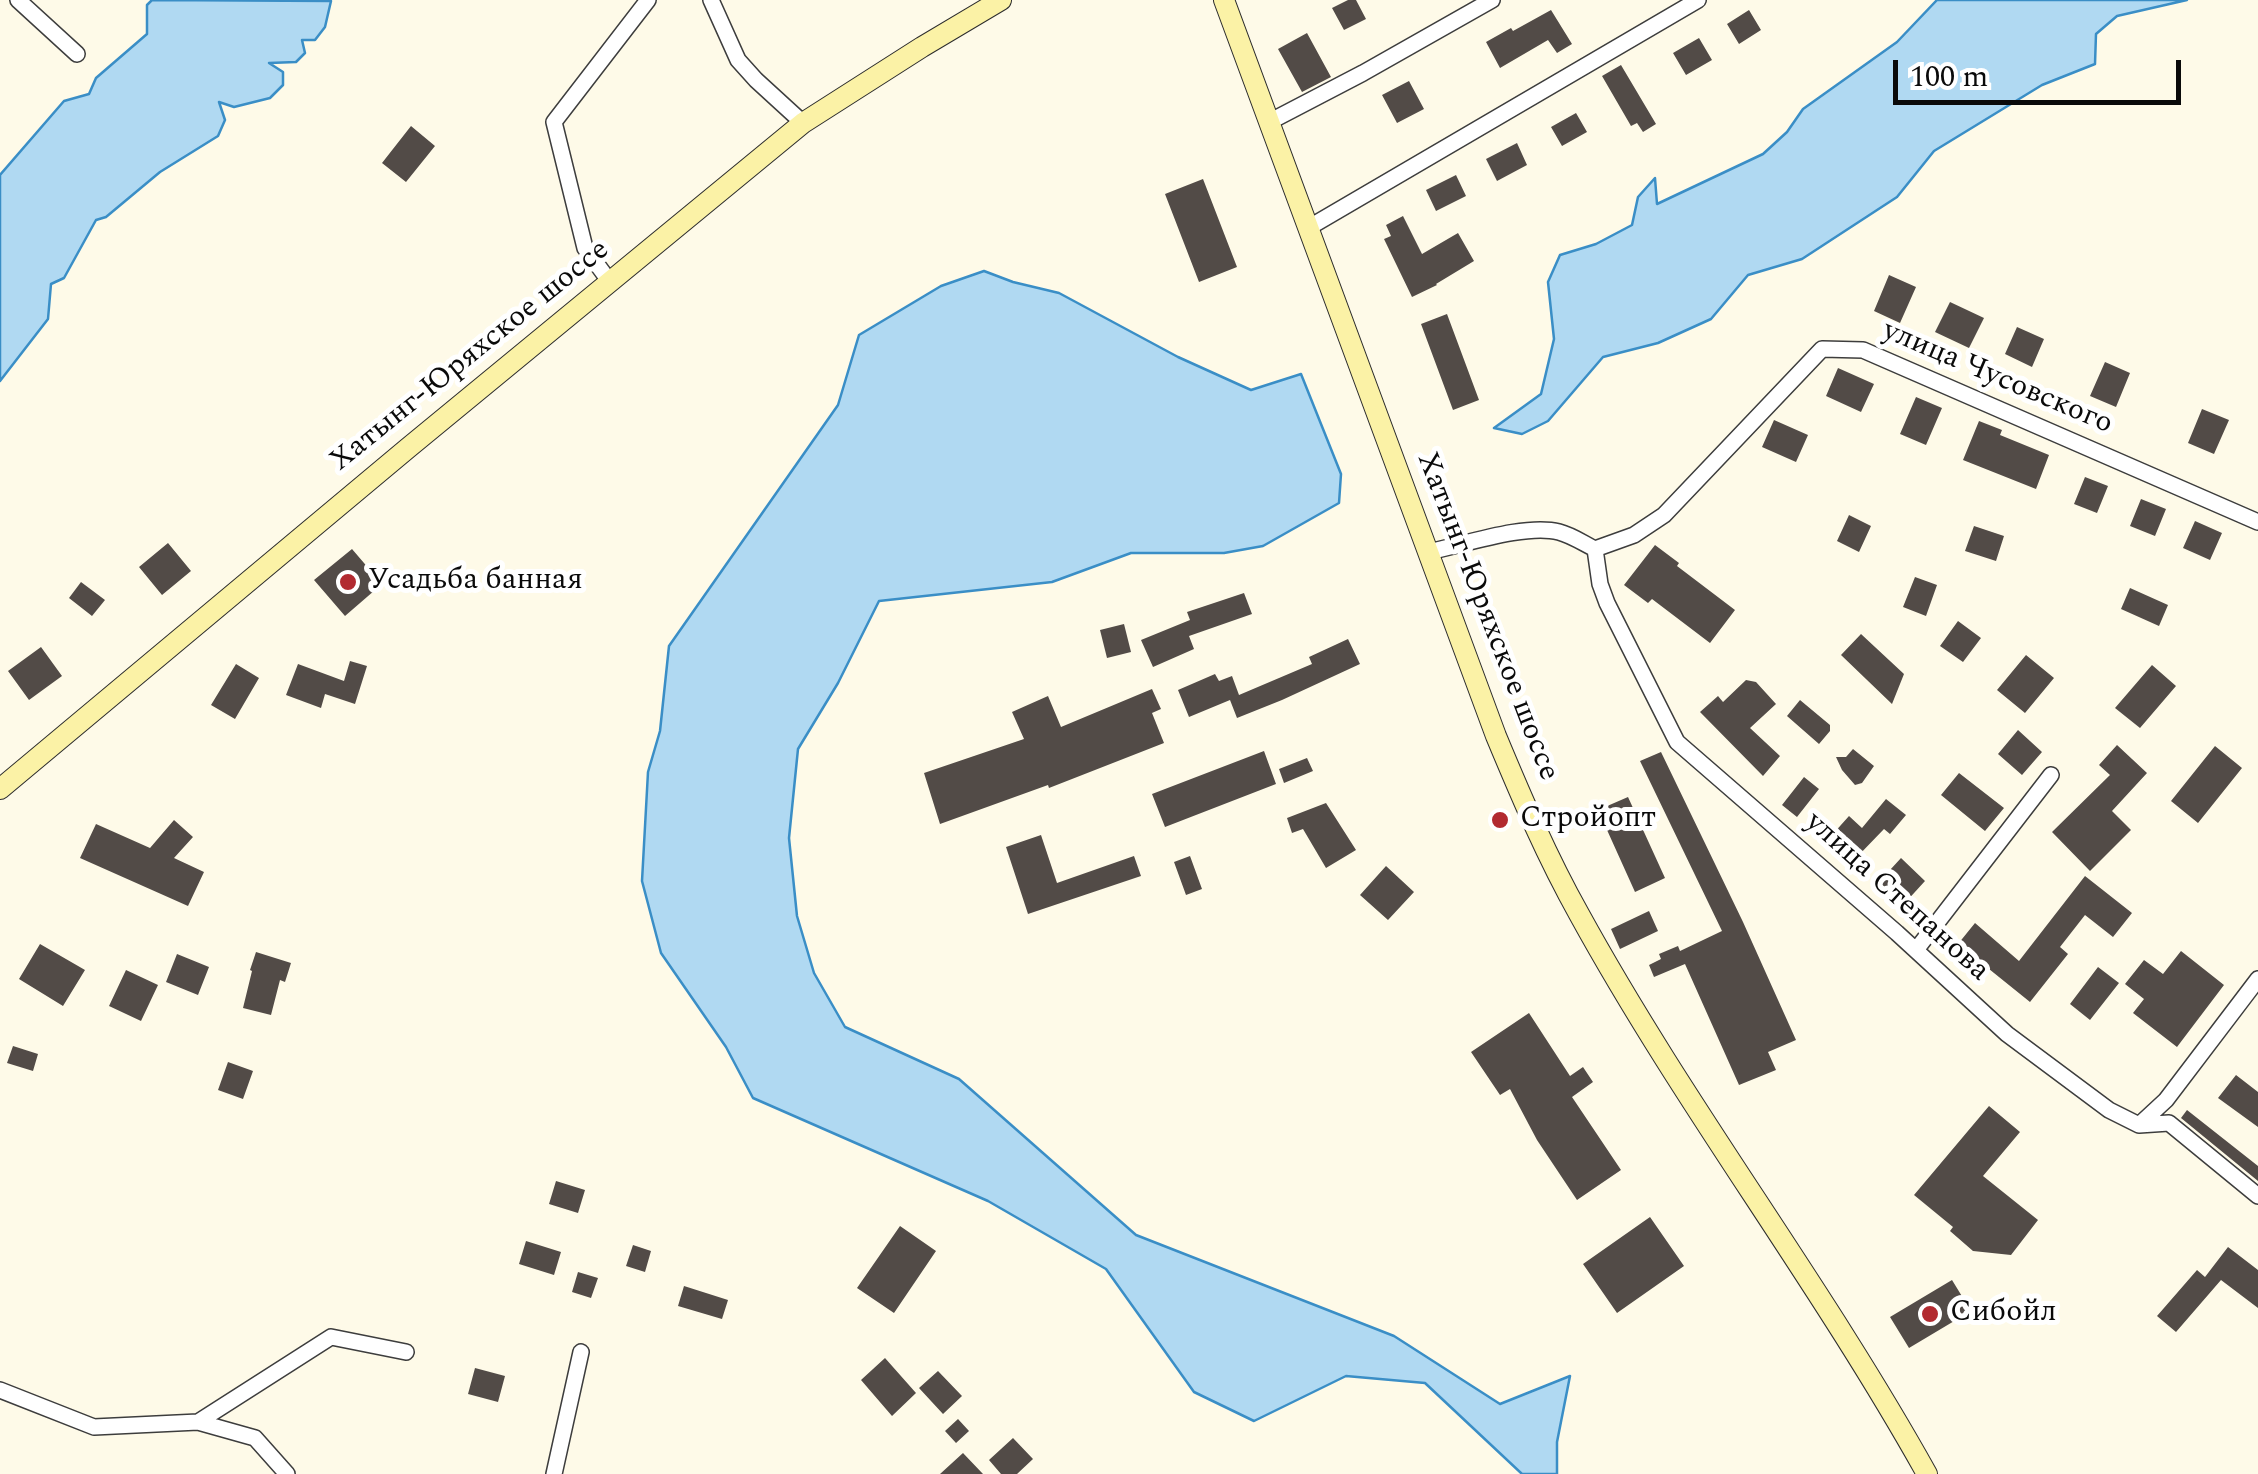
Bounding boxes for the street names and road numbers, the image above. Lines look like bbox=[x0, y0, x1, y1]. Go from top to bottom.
street label: Хатынг-Юряхское шоссе bbox=[324, 233, 618, 481]
street label: улица Чусовского bbox=[1876, 314, 2118, 444]
street label: Хатынг-Юряхское шоссе bbox=[1407, 448, 1565, 786]
street label: улица Степанова bbox=[1796, 806, 1996, 990]

